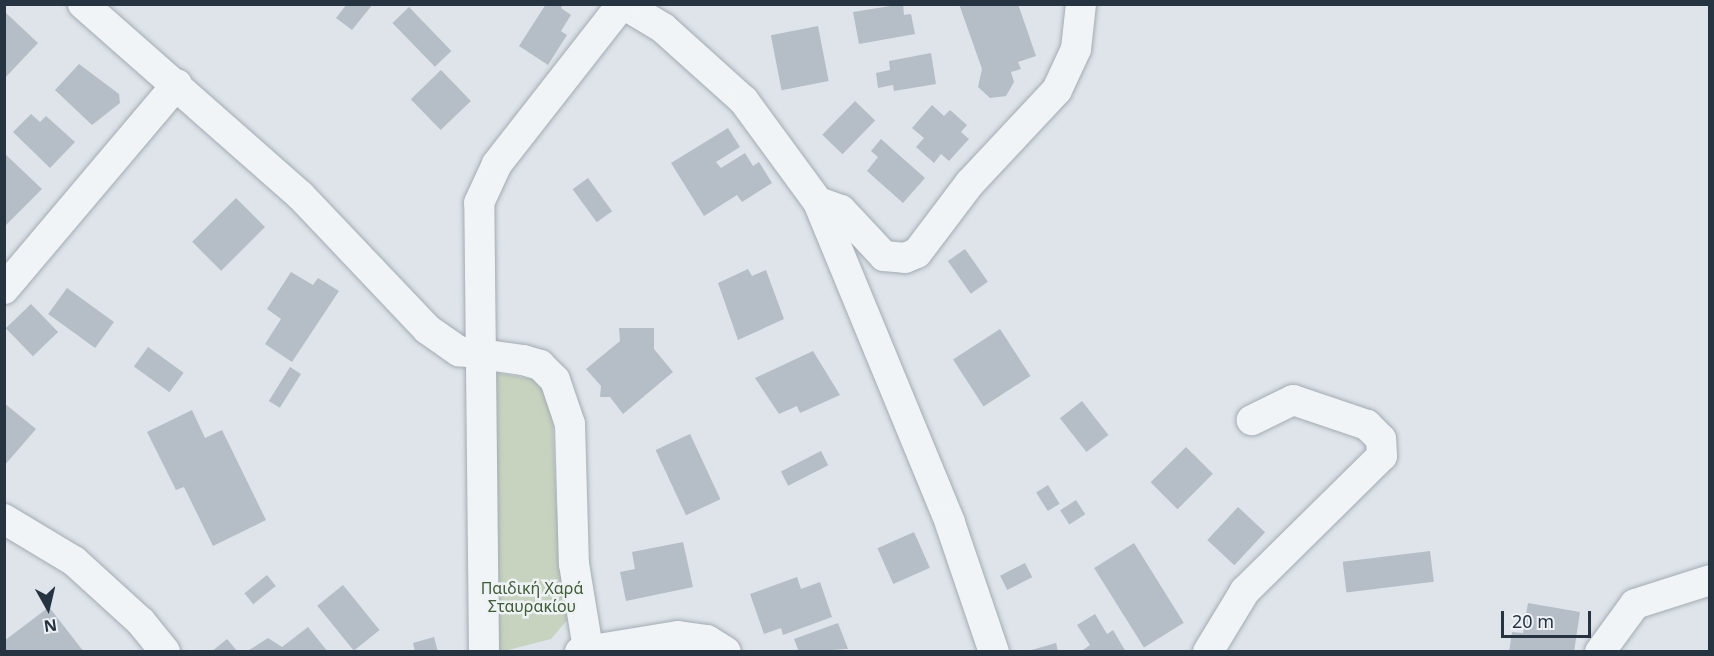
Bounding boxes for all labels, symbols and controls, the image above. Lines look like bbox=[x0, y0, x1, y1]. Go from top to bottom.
north arrow bbox=[18, 578, 78, 638]
park label: Παιδική Χαρά Σταυρακίου bbox=[481, 578, 583, 616]
scale bar bbox=[1504, 599, 1594, 637]
text: 20 m bbox=[1512, 609, 1554, 633]
text: N bbox=[43, 614, 58, 638]

